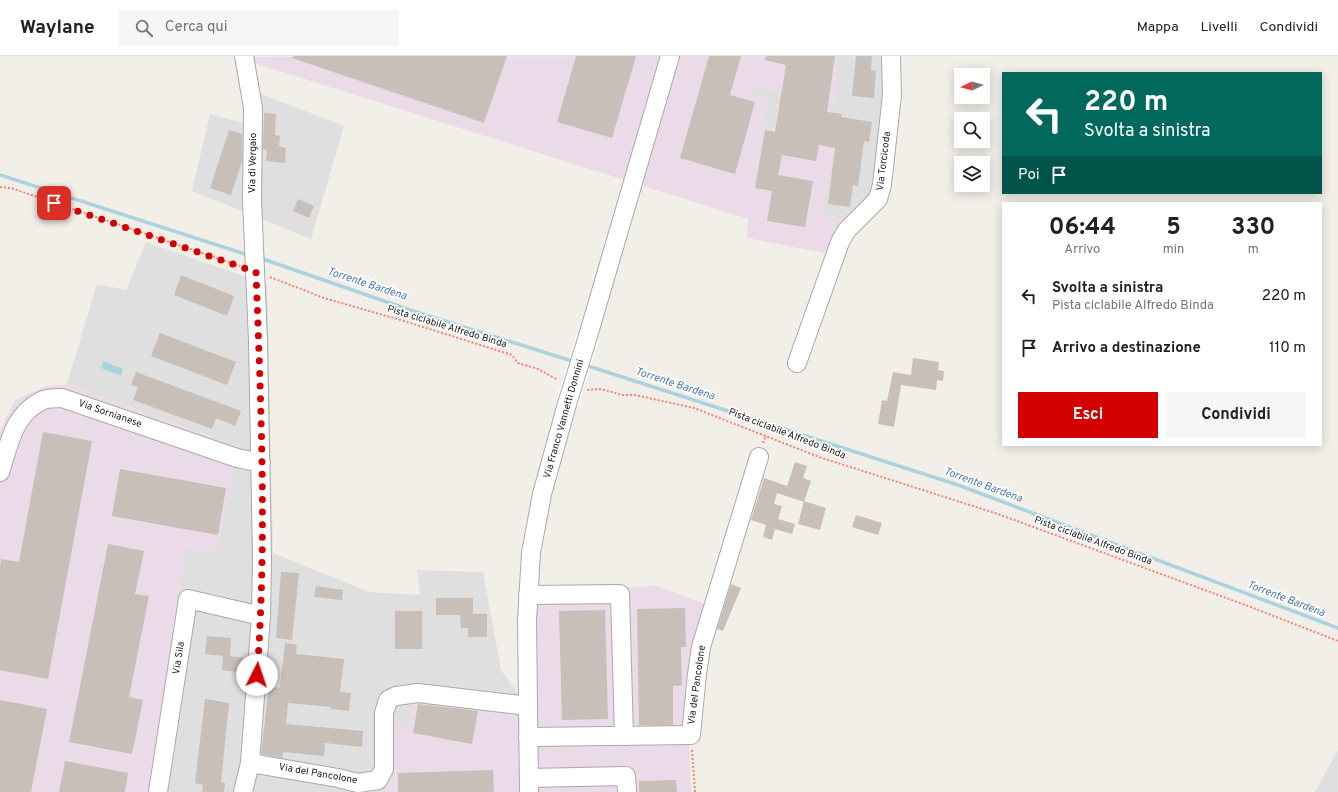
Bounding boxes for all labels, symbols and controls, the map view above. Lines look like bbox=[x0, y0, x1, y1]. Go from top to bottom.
search box bbox=[119, 10, 399, 46]
text: Waylane bbox=[20, 16, 95, 40]
icon: search bbox=[133, 17, 155, 39]
text: Cerca qui bbox=[165, 18, 228, 37]
text: Mappa bbox=[1137, 19, 1179, 36]
text: Livelli bbox=[1201, 19, 1237, 36]
text: Condividi bbox=[1259, 19, 1318, 36]
north arrow bbox=[954, 68, 990, 104]
map controls bbox=[954, 68, 990, 192]
text: 220 m bbox=[1084, 85, 1168, 121]
icon: left bbox=[1018, 88, 1070, 140]
button: search bbox=[954, 112, 990, 148]
text: Svolta a sinistra bbox=[1084, 120, 1211, 143]
street label: Via Torcicoda bbox=[874, 131, 894, 191]
street label: Via di Vergaio bbox=[246, 132, 260, 193]
button: layers bbox=[954, 156, 990, 192]
icon: arrive bbox=[1048, 164, 1070, 186]
text: Poi bbox=[1018, 166, 1040, 185]
pin bbox=[37, 186, 71, 220]
icon: arrive bbox=[43, 192, 65, 214]
text: 06:44 bbox=[1049, 213, 1116, 243]
text: 5 bbox=[1166, 213, 1181, 243]
text: 330 bbox=[1231, 213, 1275, 243]
text: Arrivo bbox=[1064, 242, 1100, 258]
text: min bbox=[1163, 242, 1184, 258]
text: m bbox=[1248, 242, 1259, 258]
water label: Torrente Bardena bbox=[326, 265, 409, 303]
text: Svolta a sinistra bbox=[1052, 279, 1163, 298]
icon: left bbox=[1018, 285, 1040, 307]
text: 220 m bbox=[1262, 287, 1306, 306]
text: Pista ciclabile Alfredo Binda bbox=[1052, 298, 1214, 314]
street label: Pista ciclabile Alfredo Binda bbox=[386, 303, 508, 351]
icon: arrive bbox=[1018, 337, 1040, 359]
text: Arrivo a destinazione bbox=[1052, 339, 1201, 358]
text: 110 m bbox=[1269, 339, 1306, 358]
street label: Via Franco Vannetti Donnini bbox=[541, 358, 587, 480]
water label: Torrente Bardena bbox=[634, 365, 717, 403]
button: Esci bbox=[1018, 392, 1158, 438]
button: Condividi bbox=[1166, 392, 1306, 438]
street label: Via Sornianese bbox=[76, 397, 144, 431]
street label: Pista ciclabile Alfredo Binda bbox=[727, 406, 847, 462]
water label: Torrente Bardena bbox=[942, 464, 1024, 506]
street label: Pista ciclabile Alfredo Binda bbox=[1032, 514, 1154, 568]
water label: Torrente Bardena bbox=[1245, 578, 1327, 620]
street label: Via Sila bbox=[170, 641, 188, 675]
street label: Via del Pancolone bbox=[685, 645, 709, 725]
position arrow bbox=[236, 654, 278, 696]
street label: Via del Pancolone bbox=[278, 761, 358, 787]

